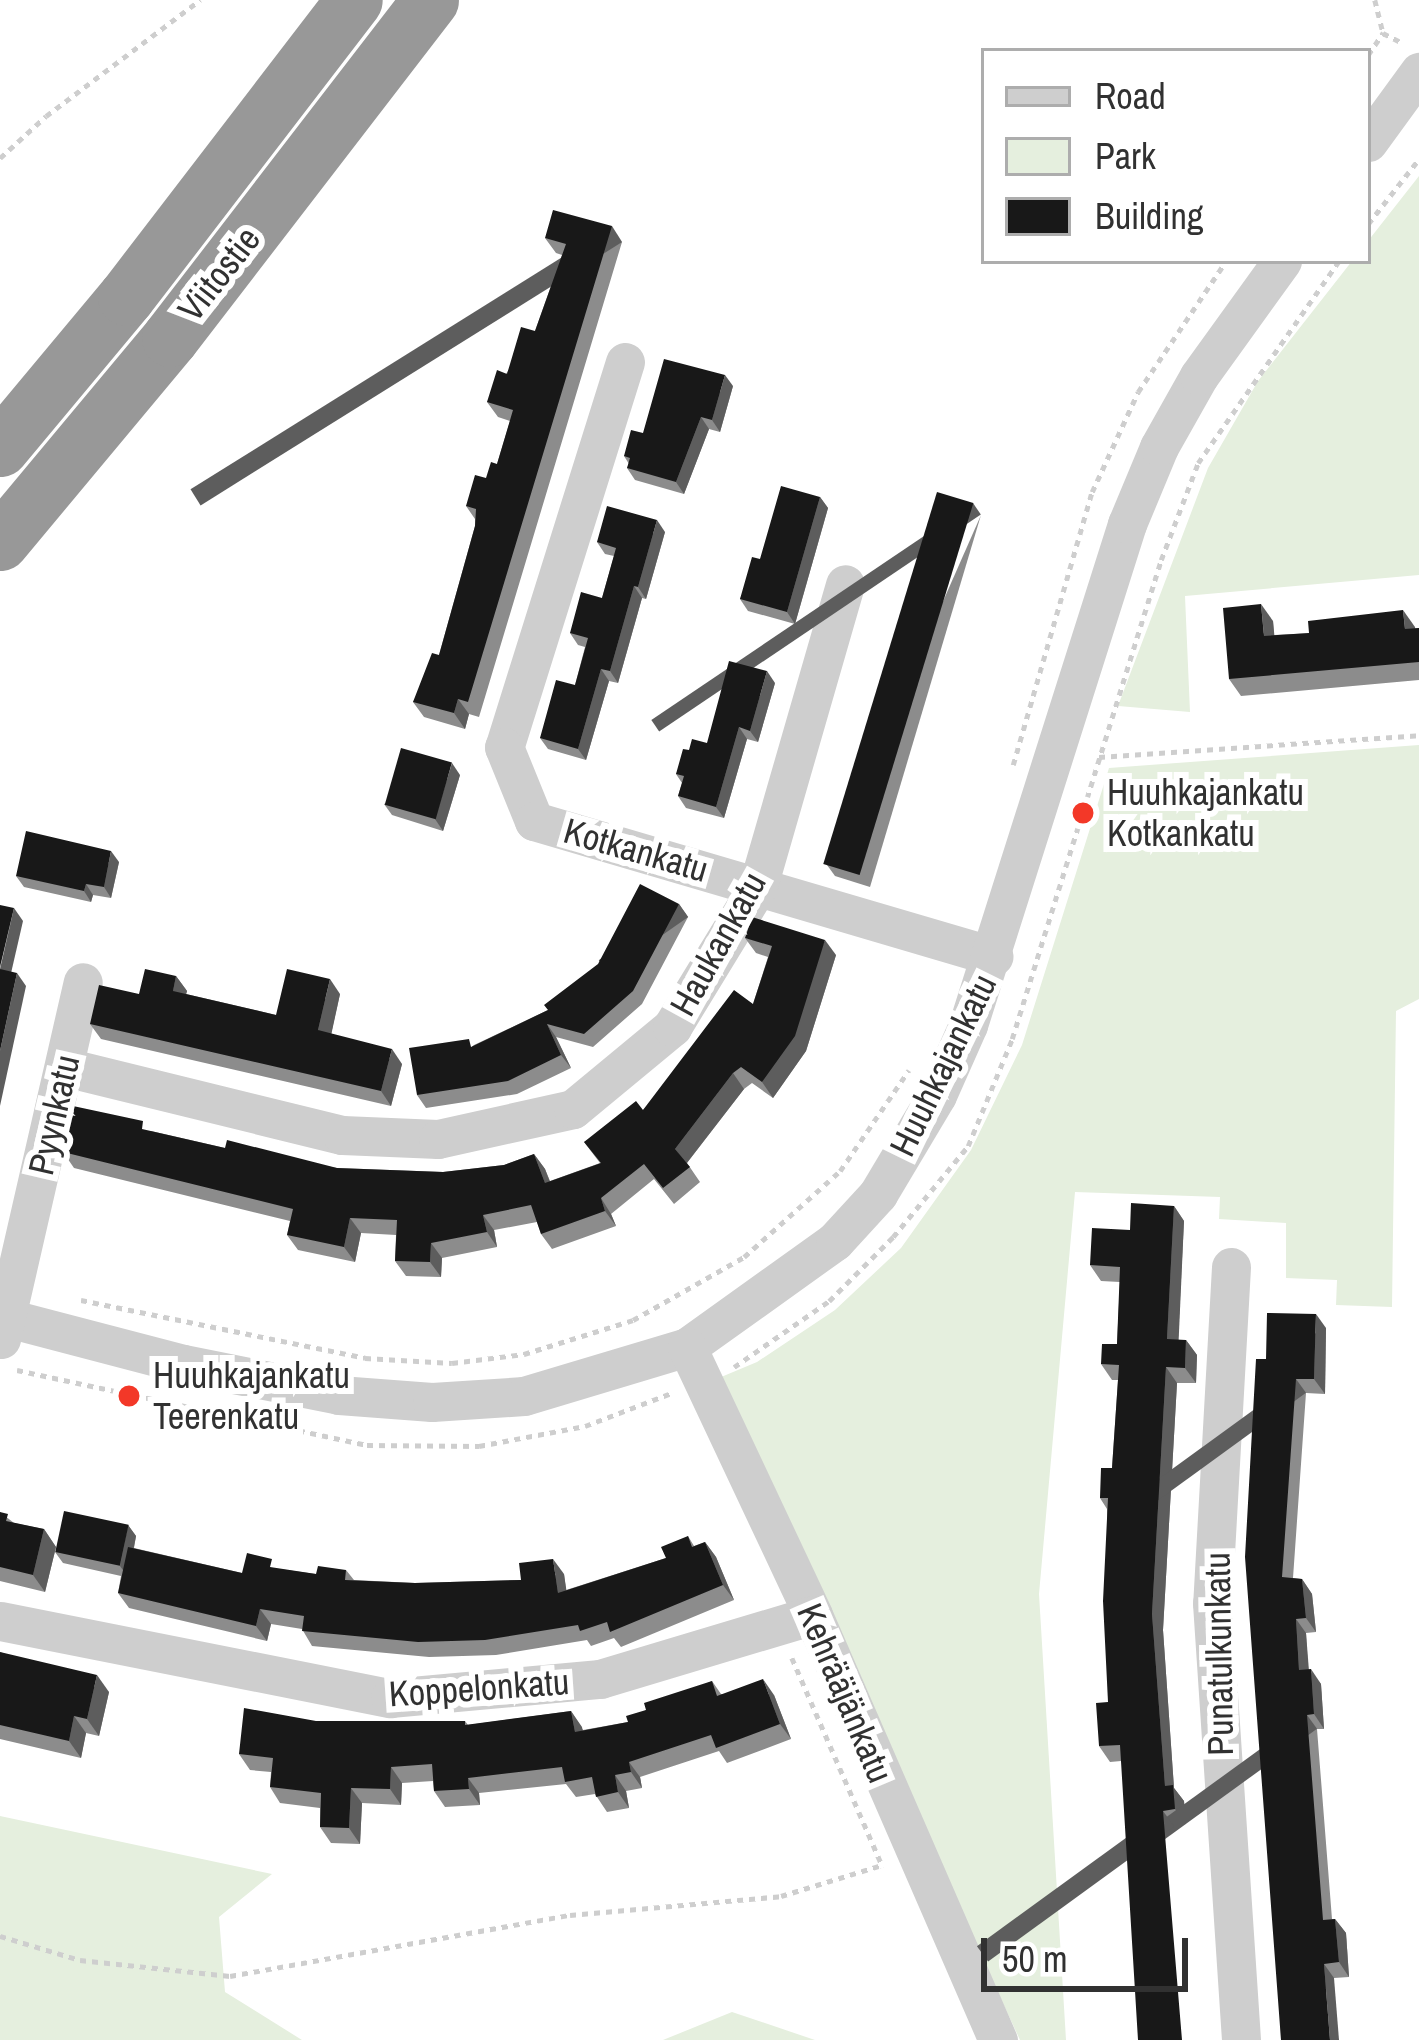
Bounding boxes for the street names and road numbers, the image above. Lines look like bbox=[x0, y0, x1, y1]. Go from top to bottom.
street label: Viitostie bbox=[169, 218, 269, 330]
street label: Kotkankatu bbox=[559, 809, 713, 891]
street label: Haukankatu bbox=[661, 865, 775, 1023]
street label: Huuhkajankatu bbox=[880, 967, 1006, 1163]
street label: Pyynkatu bbox=[19, 1051, 89, 1179]
street label: Punatulkunkatu bbox=[1196, 1552, 1242, 1756]
street label: Kehrääjänkatu bbox=[788, 1597, 902, 1789]
street label: Koppelonkatu bbox=[387, 1660, 571, 1716]

